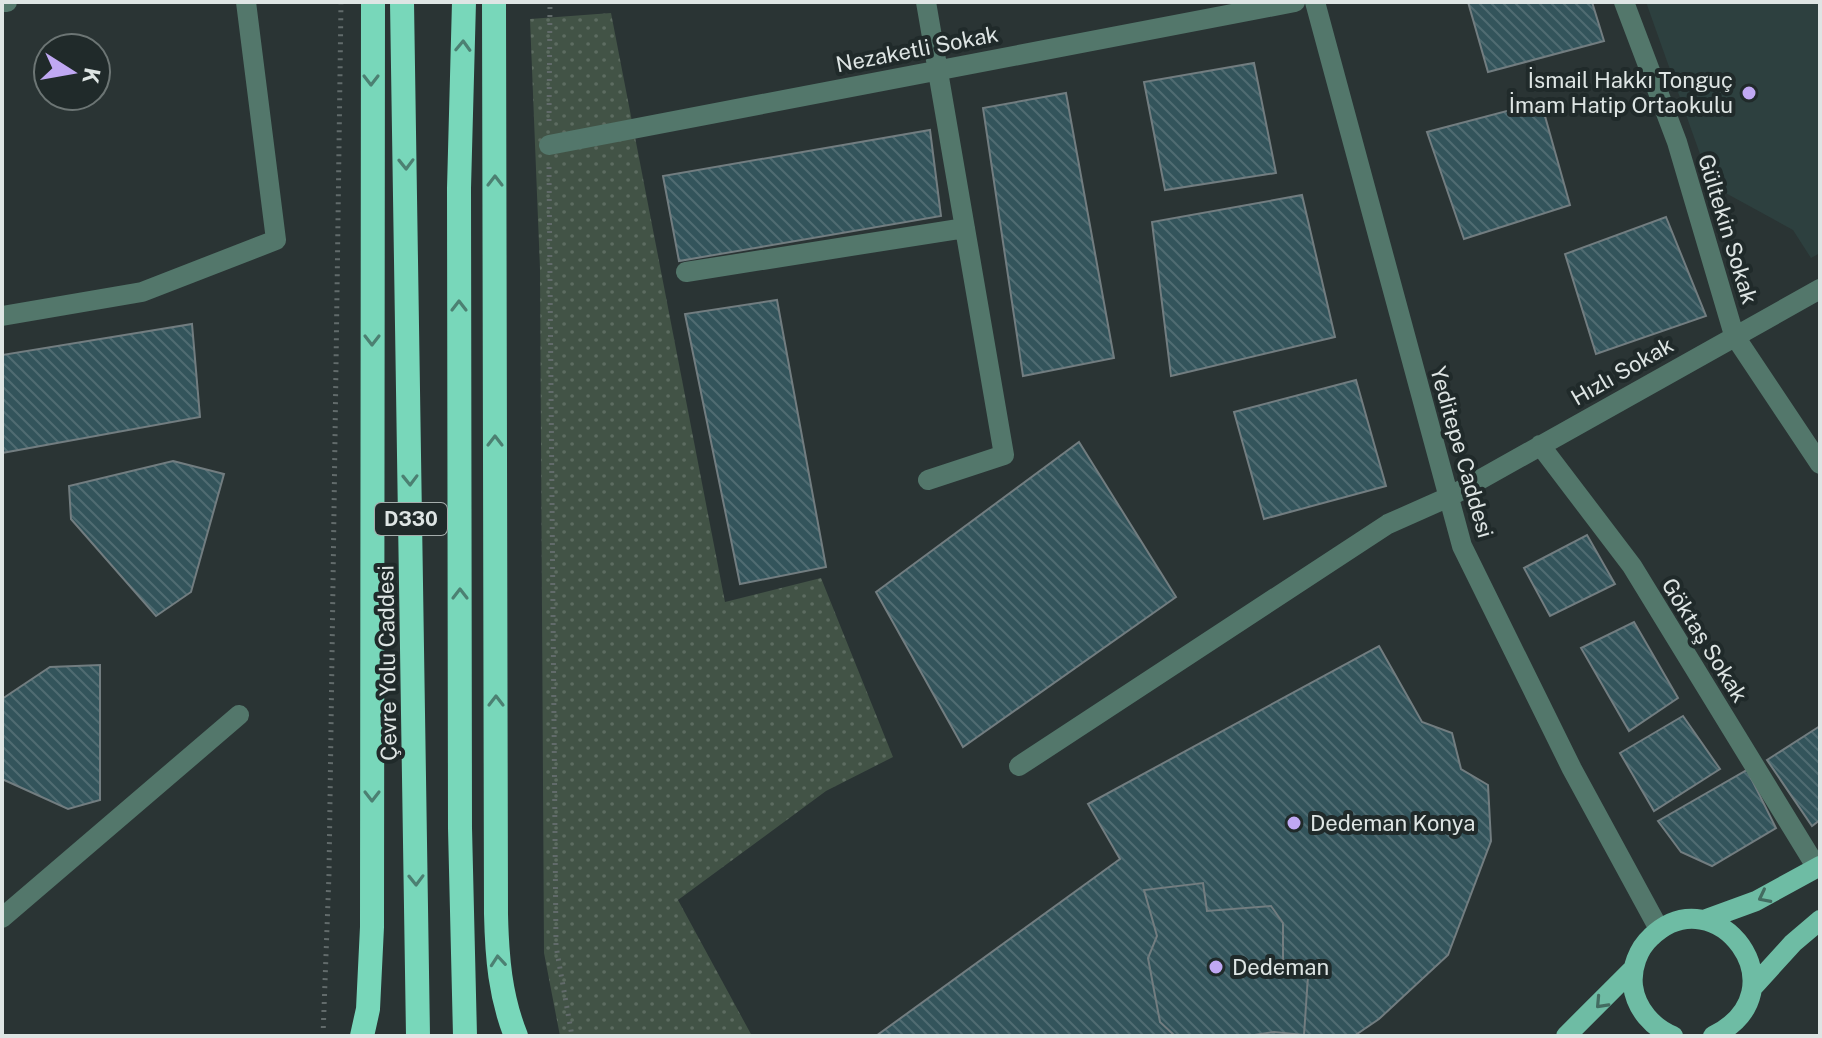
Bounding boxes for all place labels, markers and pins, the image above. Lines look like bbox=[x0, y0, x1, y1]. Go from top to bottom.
place label: İsmail Hakkı Tonguç İmam Hatip Ortaokulu bbox=[1509, 66, 1733, 118]
marker: İsmail Hakkı Tonguç İmam Hatip Ortaokulu bbox=[1740, 84, 1758, 102]
place label: Dedeman Konya bbox=[1310, 810, 1475, 836]
marker: Dedeman Konya bbox=[1285, 814, 1303, 832]
place label: Dedeman bbox=[1232, 954, 1329, 980]
marker: Dedeman bbox=[1207, 958, 1225, 976]

